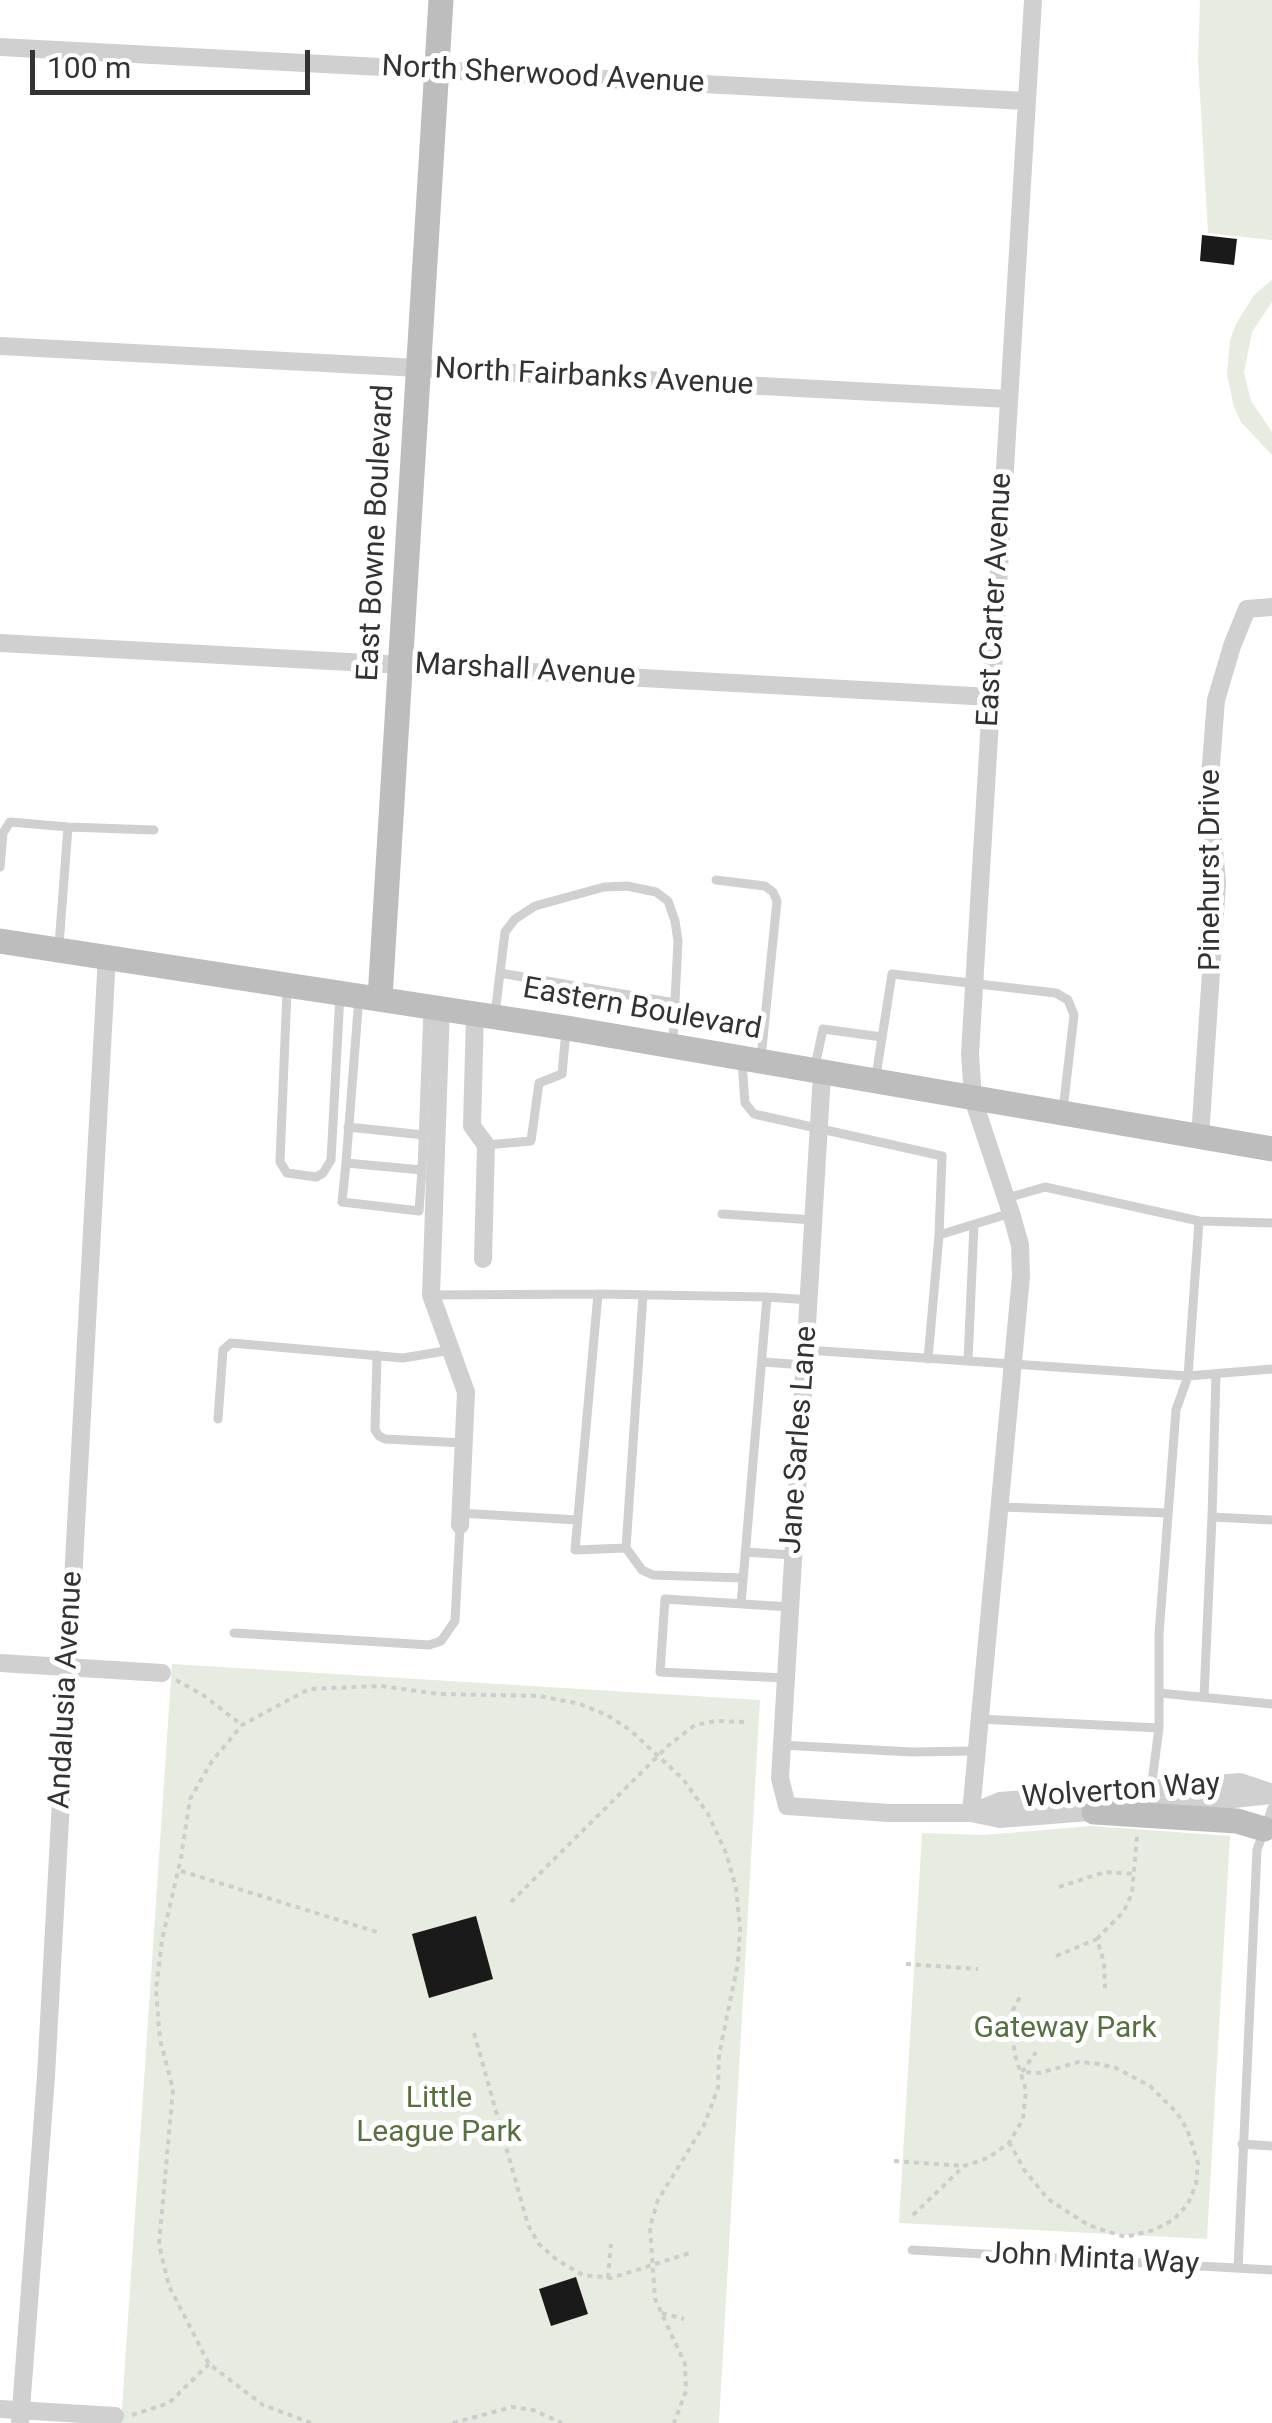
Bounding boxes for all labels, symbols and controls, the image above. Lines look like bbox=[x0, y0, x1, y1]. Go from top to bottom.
scale bar bbox=[35, 30, 315, 92]
text: 100 m bbox=[47, 50, 131, 85]
street label: North Sherwood Avenue bbox=[381, 50, 705, 102]
street label: North Fairbanks Avenue bbox=[434, 352, 754, 404]
street label: East Bowne Boulevard bbox=[351, 384, 403, 682]
street label: East Carter Avenue bbox=[971, 472, 1021, 728]
street label: Marshall Avenue bbox=[414, 647, 636, 695]
street label: Pinehurst Drive bbox=[1193, 769, 1229, 971]
street label: Eastern Boulevard bbox=[520, 971, 764, 1049]
street label: Jane Sarles Lane bbox=[774, 1325, 826, 1555]
street label: Andalusia Avenue bbox=[43, 1570, 91, 1810]
street label: Wolverton Way bbox=[1021, 1767, 1221, 1817]
park label: Gateway Park bbox=[973, 2011, 1157, 2047]
park label: Little League Park bbox=[356, 2081, 522, 2152]
street label: John Minta Way bbox=[984, 2236, 1200, 2284]

